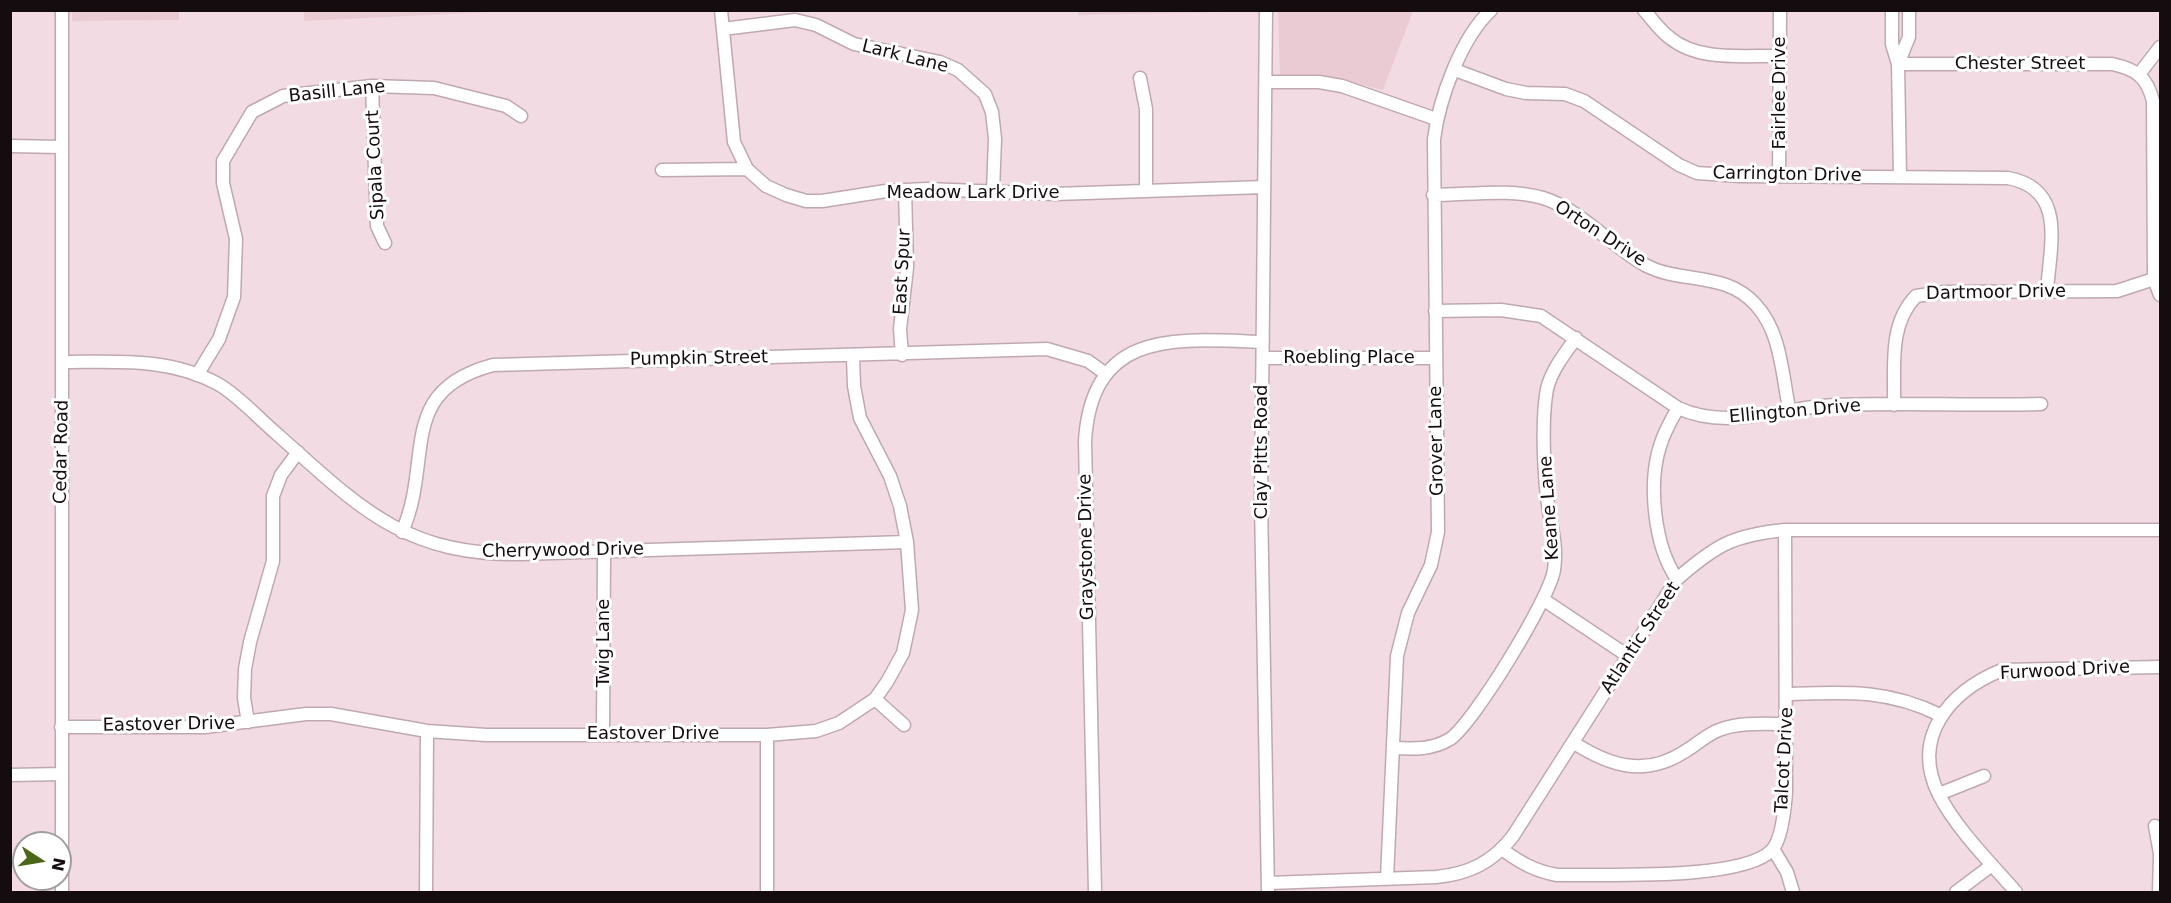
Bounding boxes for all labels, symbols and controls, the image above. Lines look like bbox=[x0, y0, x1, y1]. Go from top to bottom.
street label: Lark Lane bbox=[860, 36, 950, 78]
street label: Fairlee Drive bbox=[1769, 37, 1791, 149]
street label: Chester Street bbox=[1955, 53, 2085, 75]
street label: Basill Lane bbox=[288, 76, 386, 108]
street label: Sipala Court bbox=[362, 109, 390, 221]
street label: Carrington Drive bbox=[1712, 163, 1862, 187]
street label: Meadow Lark Drive bbox=[886, 182, 1060, 204]
street label: Orton Drive bbox=[1550, 196, 1650, 272]
street label: East Spur bbox=[890, 228, 916, 316]
street label: Dartmoor Drive bbox=[1926, 281, 2066, 305]
street label: Pumpkin Street bbox=[630, 347, 768, 371]
street label: Roebling Place bbox=[1283, 347, 1415, 369]
street label: Clay Pitts Road bbox=[1251, 385, 1273, 519]
street label: Grover Lane bbox=[1425, 386, 1449, 496]
street label: Ellington Drive bbox=[1728, 395, 1862, 429]
street label: Cedar Road bbox=[50, 400, 74, 504]
street label: Keane Lane bbox=[1536, 455, 1564, 561]
street label: Graystone Drive bbox=[1075, 473, 1099, 621]
street label: Cherrywood Drive bbox=[482, 539, 644, 563]
street label: Atlantic Street bbox=[1597, 578, 1685, 698]
street label: Twig Lane bbox=[593, 599, 615, 687]
street label: Furwood Drive bbox=[1999, 657, 2131, 685]
street label: Talcot Drive bbox=[1771, 707, 1799, 813]
street label: Eastover Drive bbox=[102, 713, 236, 737]
street label: Eastover Drive bbox=[587, 723, 719, 745]
north arrow bbox=[12, 831, 72, 891]
text: N bbox=[47, 856, 69, 873]

